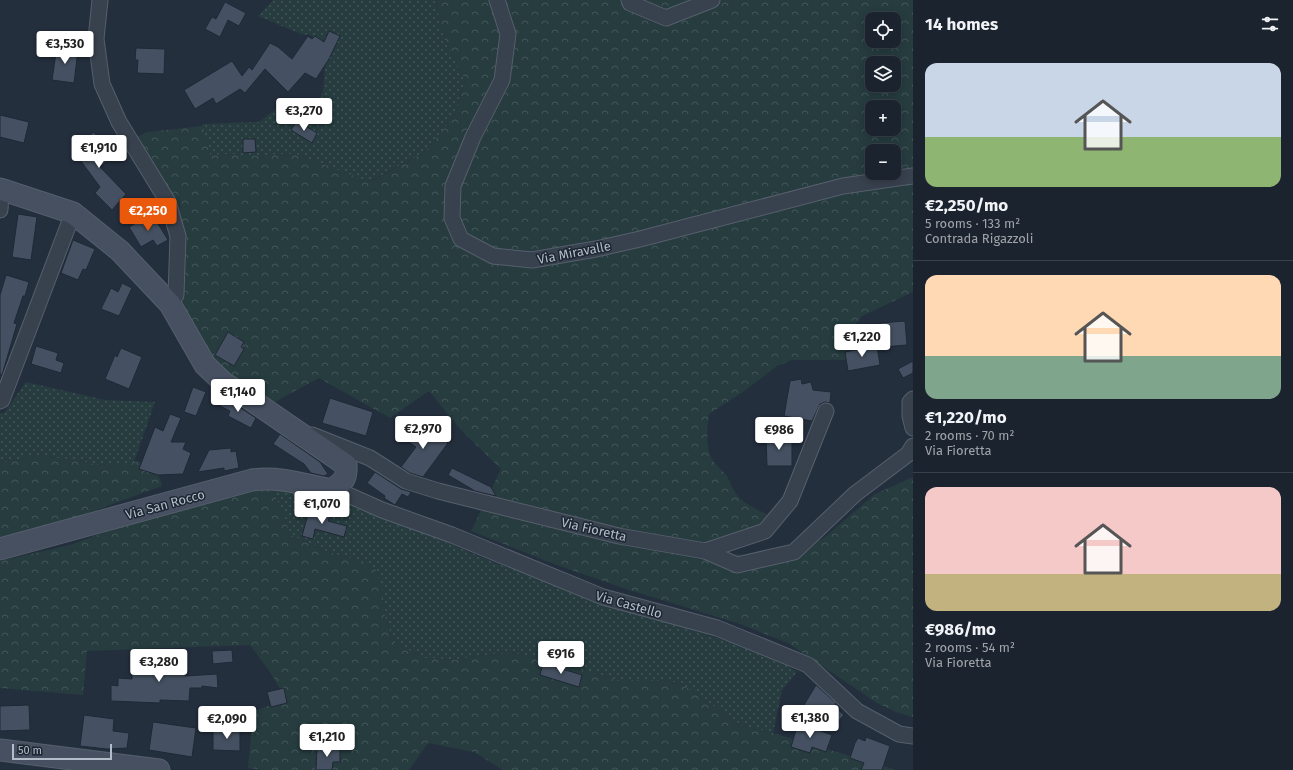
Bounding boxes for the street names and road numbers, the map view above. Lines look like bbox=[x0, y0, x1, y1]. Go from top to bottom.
street label: Via Miravalle bbox=[536, 238, 612, 267]
street label: Via San Rocco bbox=[124, 487, 206, 522]
street label: Via Fioretta bbox=[560, 515, 628, 544]
street label: Via Castello bbox=[594, 588, 664, 621]

